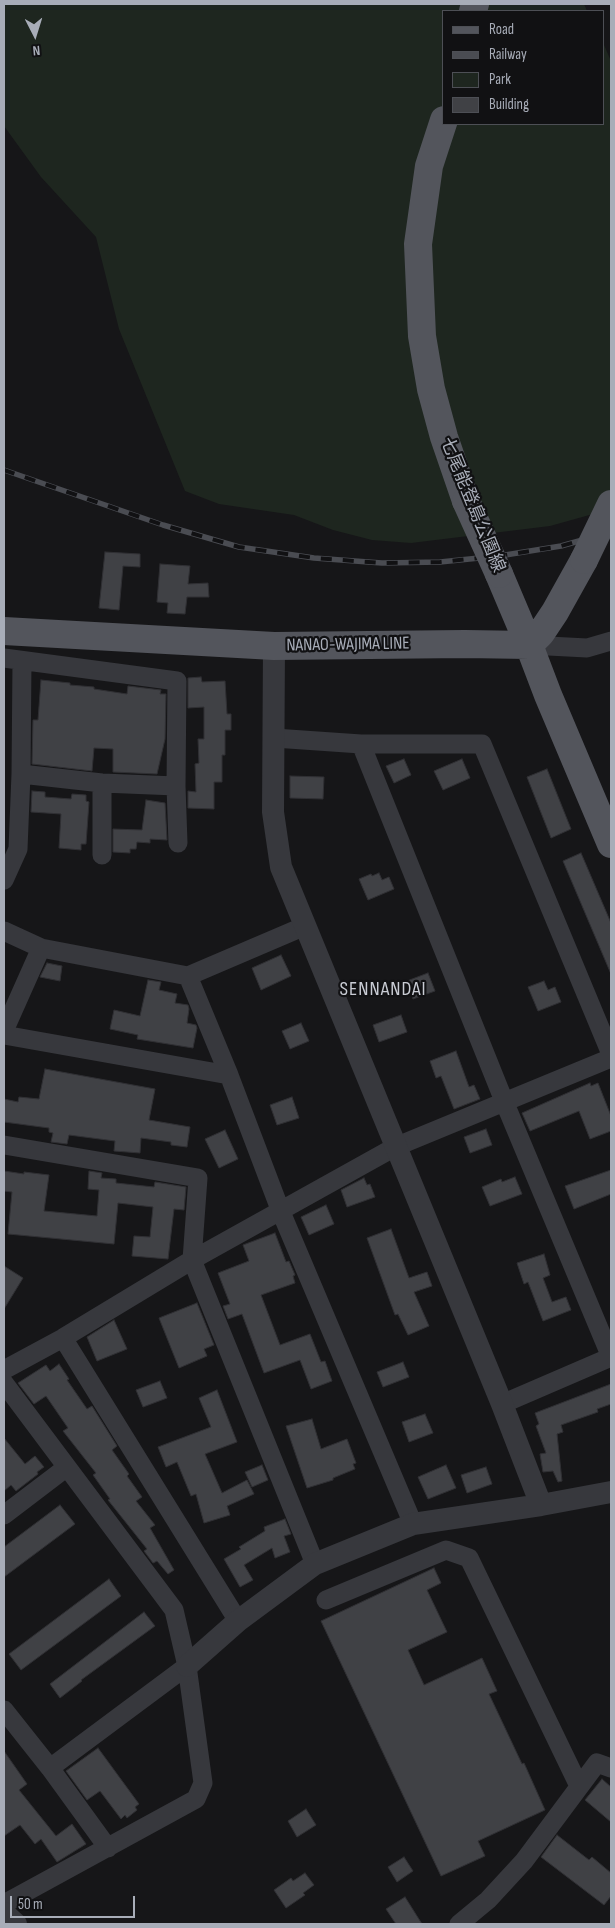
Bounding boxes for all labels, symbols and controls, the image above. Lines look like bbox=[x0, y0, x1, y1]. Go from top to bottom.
north arrow bbox=[10, 10, 60, 60]
legend bbox=[442, 10, 605, 125]
text: Road bbox=[489, 20, 514, 39]
text: N bbox=[32, 42, 41, 59]
text: Railway bbox=[489, 45, 527, 64]
text: Park bbox=[489, 70, 511, 89]
text: Building bbox=[489, 95, 529, 114]
street label: 七尾能登島公園線 bbox=[435, 434, 509, 576]
street label: NANAO-WAJIMA LINE bbox=[286, 633, 410, 657]
district label: SENNANDAI bbox=[338, 978, 428, 1002]
scale bar bbox=[12, 1886, 138, 1918]
text: 50 m bbox=[18, 1895, 43, 1914]

